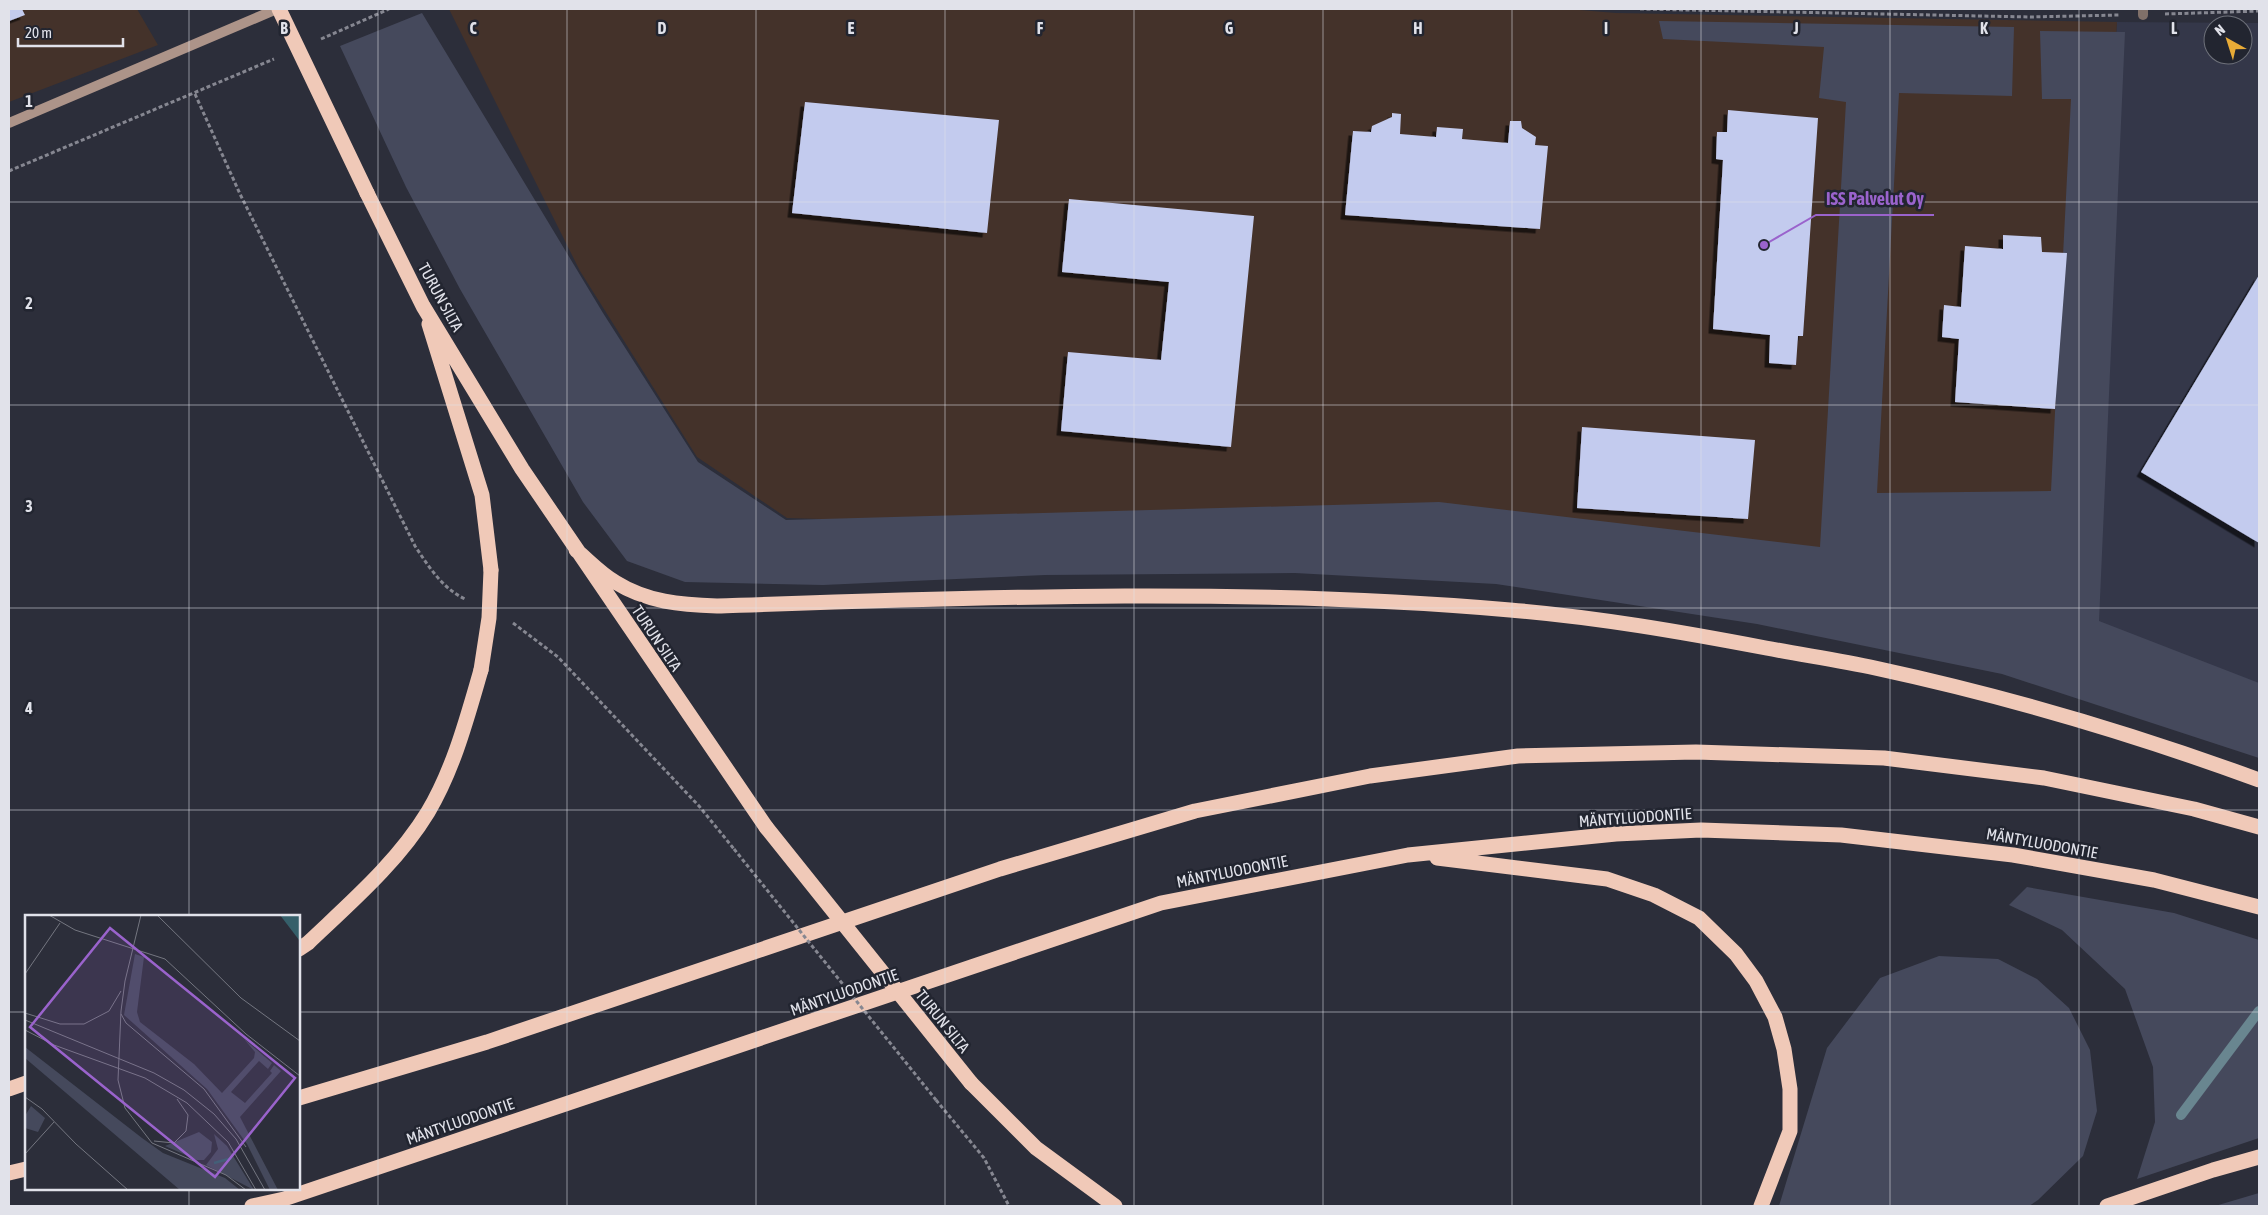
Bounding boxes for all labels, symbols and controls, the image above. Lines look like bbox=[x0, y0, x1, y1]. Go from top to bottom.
scale bar bbox=[18, 15, 122, 47]
north arrow bbox=[2203, 15, 2253, 65]
text: B bbox=[280, 19, 288, 37]
text: C bbox=[469, 19, 477, 37]
text: D bbox=[658, 19, 667, 37]
text: E bbox=[848, 19, 855, 37]
text: F bbox=[1037, 19, 1044, 37]
text: G bbox=[1225, 19, 1234, 37]
text: H bbox=[1413, 19, 1423, 37]
text: I bbox=[1604, 19, 1608, 37]
text: J bbox=[1792, 19, 1799, 37]
text: K bbox=[1980, 19, 1988, 37]
text: L bbox=[2171, 19, 2178, 37]
text: N bbox=[2212, 21, 2228, 39]
text: 20 m bbox=[25, 24, 52, 41]
text: 1 bbox=[25, 92, 33, 110]
callout: ISS Palvelut Oy bbox=[1816, 182, 1934, 215]
text: ISS Palvelut Oy bbox=[1826, 188, 1925, 209]
street label: TURUN SILTA bbox=[415, 260, 467, 334]
text: 2 bbox=[25, 294, 33, 312]
text: 3 bbox=[25, 497, 33, 515]
street label: TURUN SILTA bbox=[628, 602, 686, 674]
text: 4 bbox=[24, 699, 33, 717]
street label: MÄNTYLUODONTIE bbox=[1578, 804, 1692, 830]
street label: MÄNTYLUODONTIE bbox=[1985, 824, 2099, 862]
street label: MÄNTYLUODONTIE bbox=[1175, 851, 1289, 891]
inset map bbox=[25, 915, 300, 1190]
street label: MÄNTYLUODONTIE bbox=[788, 965, 900, 1019]
street label: TURUN SILTA bbox=[912, 986, 974, 1056]
street label: MÄNTYLUODONTIE bbox=[404, 1094, 516, 1148]

